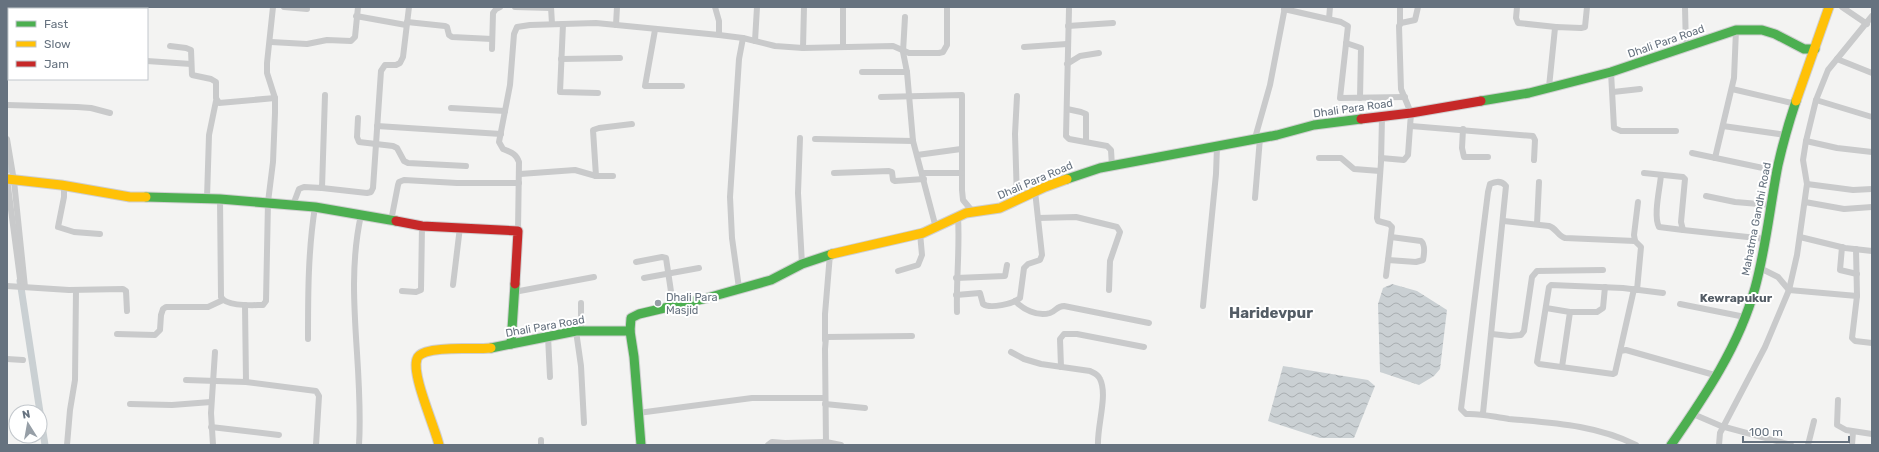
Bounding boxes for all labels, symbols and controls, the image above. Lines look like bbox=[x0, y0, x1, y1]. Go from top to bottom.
legend bbox=[8, 8, 148, 80]
text: Fast bbox=[44, 17, 68, 31]
street label: Dhali Para Road bbox=[1626, 22, 1706, 61]
text: Slow bbox=[44, 37, 71, 51]
text: Jam bbox=[44, 57, 69, 71]
street label: Dhali Para Road bbox=[1312, 96, 1394, 121]
street label: Dhali Para Road bbox=[996, 159, 1075, 202]
street label: Mahatma Gandhi Road bbox=[1739, 161, 1774, 277]
place label: Dhali Para Masjid bbox=[666, 291, 718, 317]
district label: Kewrapukur bbox=[1700, 291, 1773, 305]
marker: Dhali Para Masjid bbox=[653, 298, 663, 308]
district label: Haridevpur bbox=[1229, 304, 1313, 322]
street label: Dhali Para Road bbox=[504, 313, 586, 340]
north arrow bbox=[8, 404, 48, 444]
text: N bbox=[21, 408, 31, 422]
scale bar bbox=[1743, 418, 1849, 444]
text: 100 m bbox=[1749, 425, 1783, 439]

